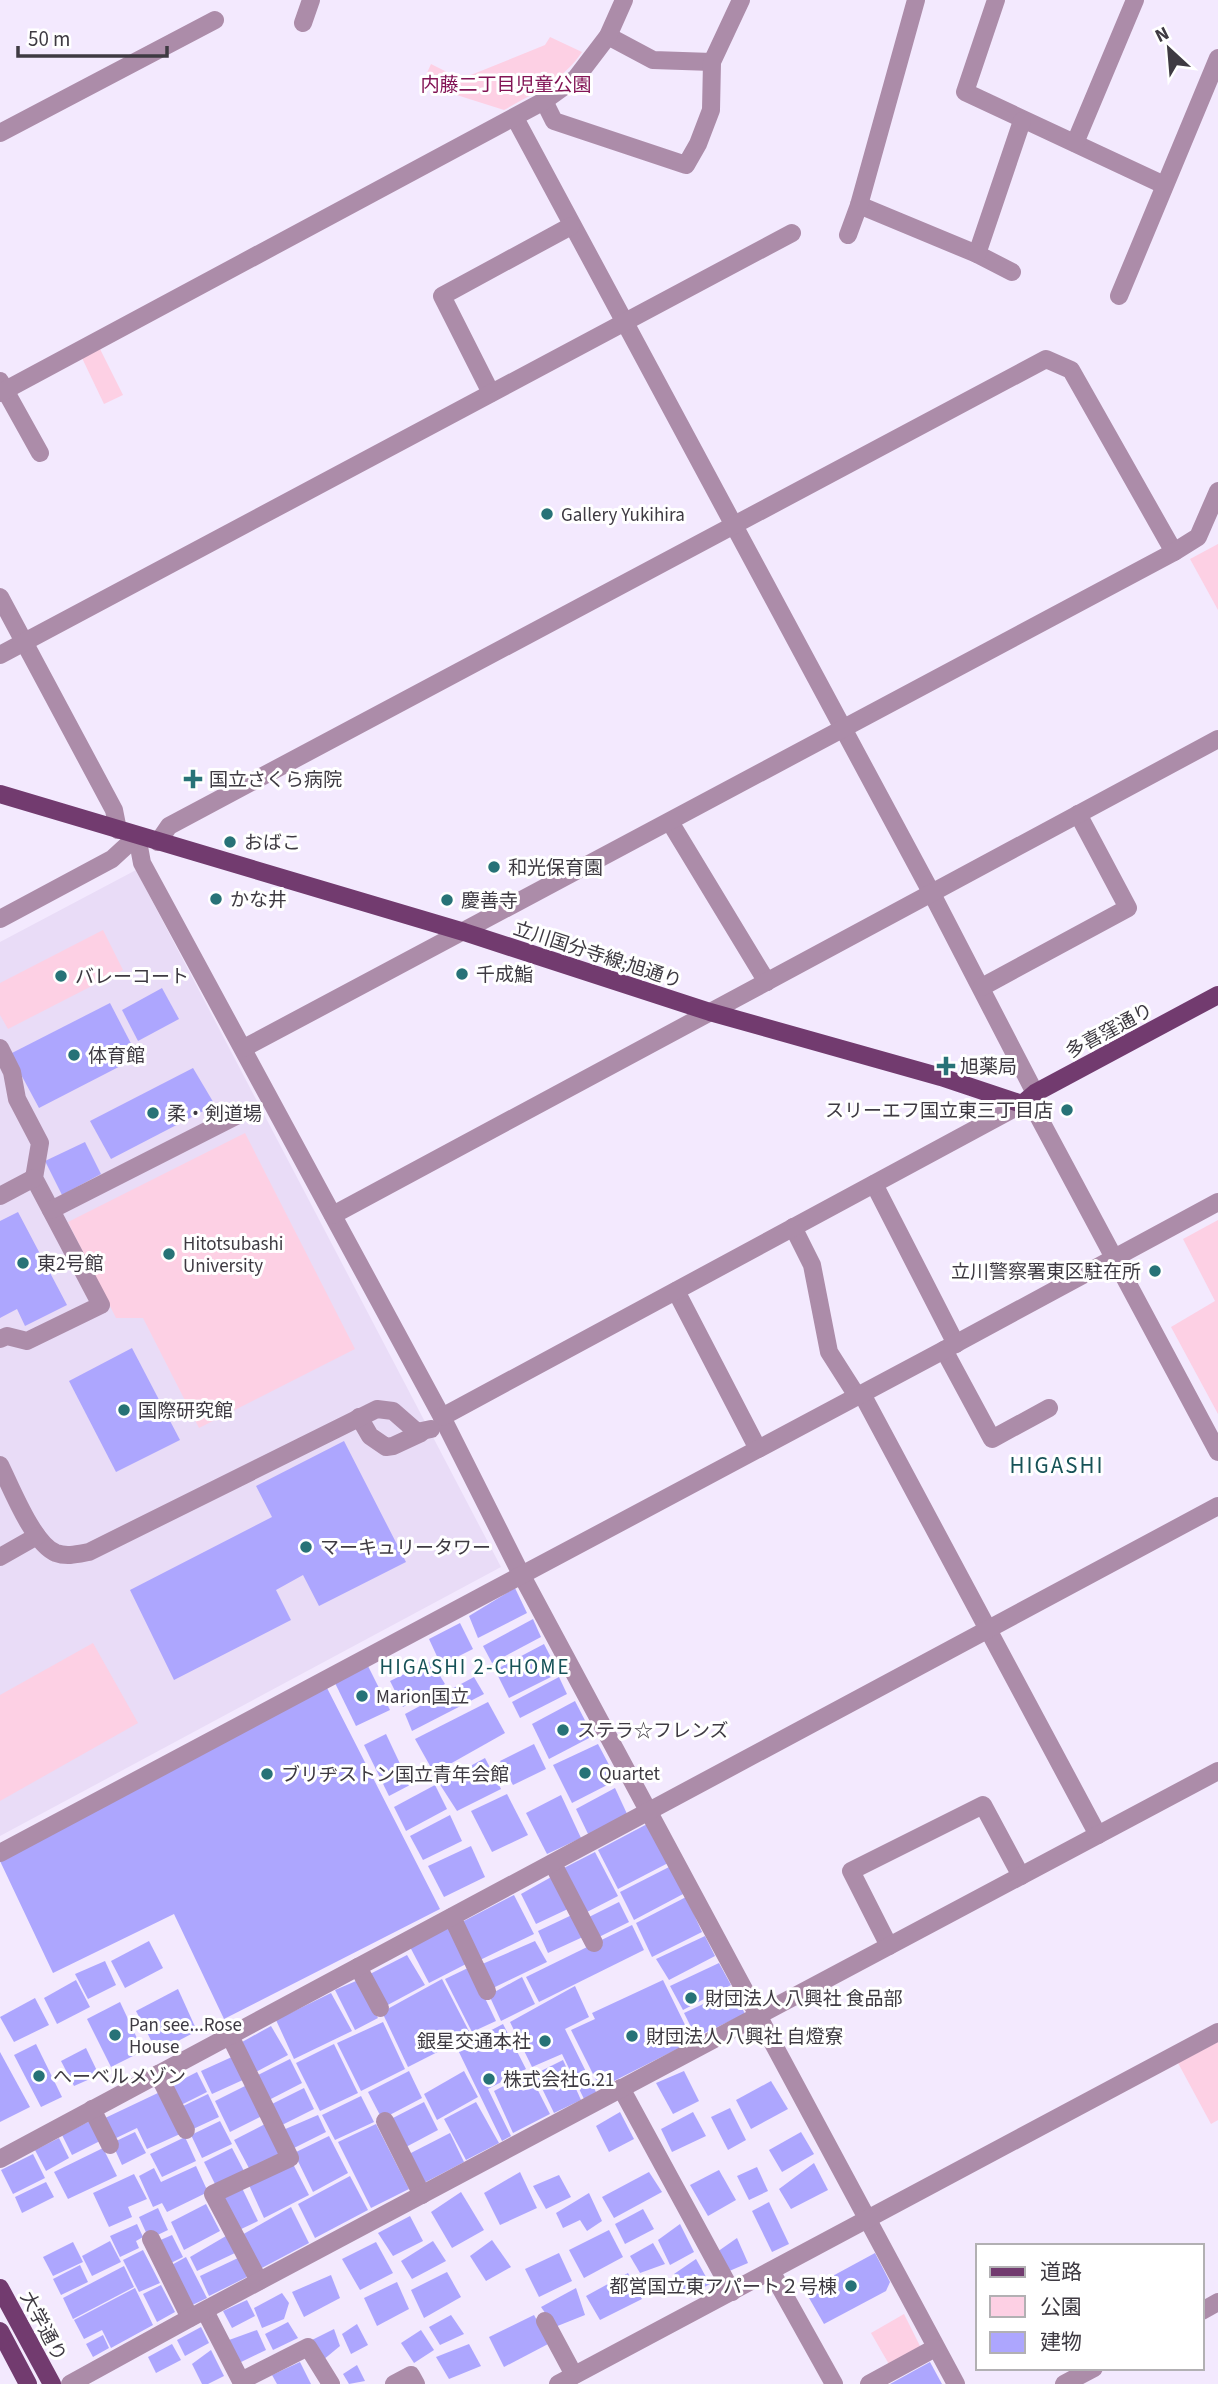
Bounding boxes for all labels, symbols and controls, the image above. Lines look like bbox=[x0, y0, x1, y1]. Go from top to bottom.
scale bar bbox=[18, 14, 166, 58]
north arrow bbox=[1134, 14, 1204, 84]
text: N bbox=[1151, 20, 1174, 50]
text: 50 m bbox=[28, 24, 70, 54]
park label: 内藤二丁目児童公園 bbox=[420, 72, 592, 99]
place label: Gallery Yukihira bbox=[561, 502, 685, 529]
marker: Gallery Yukihira bbox=[539, 506, 555, 522]
place label: 国立さくら病院 bbox=[209, 767, 342, 794]
marker: 国立さくら病院 bbox=[183, 769, 203, 789]
place label: おばこ bbox=[244, 830, 301, 857]
marker: おばこ bbox=[222, 834, 238, 850]
place label: 和光保育園 bbox=[508, 855, 603, 882]
marker: 和光保育園 bbox=[486, 859, 502, 875]
place label: かな井 bbox=[230, 887, 287, 914]
place label: 慶善寺 bbox=[461, 888, 518, 915]
marker: かな井 bbox=[208, 891, 224, 907]
marker: 慶善寺 bbox=[439, 892, 455, 908]
street label: 立川国分寺線;旭通り bbox=[510, 915, 685, 995]
place label: 千成鮨 bbox=[476, 962, 533, 989]
place label: バレーコート bbox=[75, 964, 189, 991]
marker: 千成鮨 bbox=[454, 966, 470, 982]
marker: バレーコート bbox=[53, 968, 69, 984]
street label: 多喜窪通り bbox=[1061, 997, 1158, 1066]
place label: 体育館 bbox=[88, 1043, 145, 1070]
marker: 体育館 bbox=[66, 1047, 82, 1063]
place label: 旭薬局 bbox=[960, 1054, 1017, 1081]
marker: 旭薬局 bbox=[938, 1058, 954, 1074]
place label: スリーエフ国立東三丁目店 bbox=[825, 1098, 1053, 1125]
place label: 柔・剣道場 bbox=[167, 1101, 262, 1128]
marker: スリーエフ国立東三丁目店 bbox=[1059, 1102, 1075, 1118]
marker: 柔・剣道場 bbox=[145, 1105, 161, 1121]
place label: Hitotsubashi University bbox=[183, 1231, 284, 1280]
marker: Hitotsubashi University bbox=[161, 1246, 177, 1262]
place label: 東2号館 bbox=[37, 1251, 103, 1278]
marker: 東2号館 bbox=[15, 1255, 31, 1271]
place label: 立川警察署東区駐在所 bbox=[951, 1259, 1141, 1286]
marker: 立川警察署東区駐在所 bbox=[1147, 1263, 1163, 1279]
place label: 国際研究館 bbox=[138, 1398, 233, 1425]
marker: 国際研究館 bbox=[116, 1402, 132, 1418]
district label: HIGASHI bbox=[1010, 1449, 1104, 1482]
place label: マーキュリータワー bbox=[320, 1535, 491, 1562]
marker: マーキュリータワー bbox=[298, 1539, 314, 1555]
district label: HIGASHI 2-CHOME bbox=[379, 1652, 571, 1682]
place label: Marion国立 bbox=[376, 1684, 469, 1711]
marker: Marion国立 bbox=[354, 1688, 370, 1704]
place label: ステラ☆フレンズ bbox=[577, 1718, 729, 1745]
marker: ステラ☆フレンズ bbox=[555, 1722, 571, 1738]
place label: Quartet bbox=[599, 1761, 661, 1788]
place label: ブリヂストン国立青年会館 bbox=[281, 1762, 509, 1789]
marker: Quartet bbox=[577, 1765, 593, 1781]
marker: ブリヂストン国立青年会館 bbox=[259, 1766, 275, 1782]
place label: 財団法人 八興社 食品部 bbox=[705, 1986, 903, 2013]
marker: 財団法人 八興社 食品部 bbox=[683, 1990, 699, 2006]
place label: Pan see...Rose House bbox=[129, 2012, 242, 2061]
place label: 財団法人 八興社 自燈寮 bbox=[646, 2024, 844, 2051]
marker: Pan see...Rose House bbox=[107, 2027, 123, 2043]
marker: 財団法人 八興社 自燈寮 bbox=[624, 2028, 640, 2044]
place label: 銀星交通本社 bbox=[417, 2029, 531, 2056]
marker: 銀星交通本社 bbox=[537, 2033, 553, 2049]
place label: へーベルメゾン bbox=[53, 2064, 186, 2091]
place label: 株式会社G.21 bbox=[503, 2067, 614, 2094]
marker: へーベルメゾン bbox=[31, 2068, 47, 2084]
marker: 株式会社G.21 bbox=[481, 2071, 497, 2087]
legend bbox=[976, 2244, 1204, 2370]
text: 道路 bbox=[1040, 2257, 1082, 2287]
place label: 都営国立東アパート２号棟 bbox=[609, 2274, 837, 2301]
marker: 都営国立東アパート２号棟 bbox=[843, 2278, 859, 2294]
street label: 大学通り bbox=[13, 2287, 72, 2367]
text: 公園 bbox=[1040, 2292, 1082, 2322]
text: 建物 bbox=[1040, 2327, 1082, 2357]

